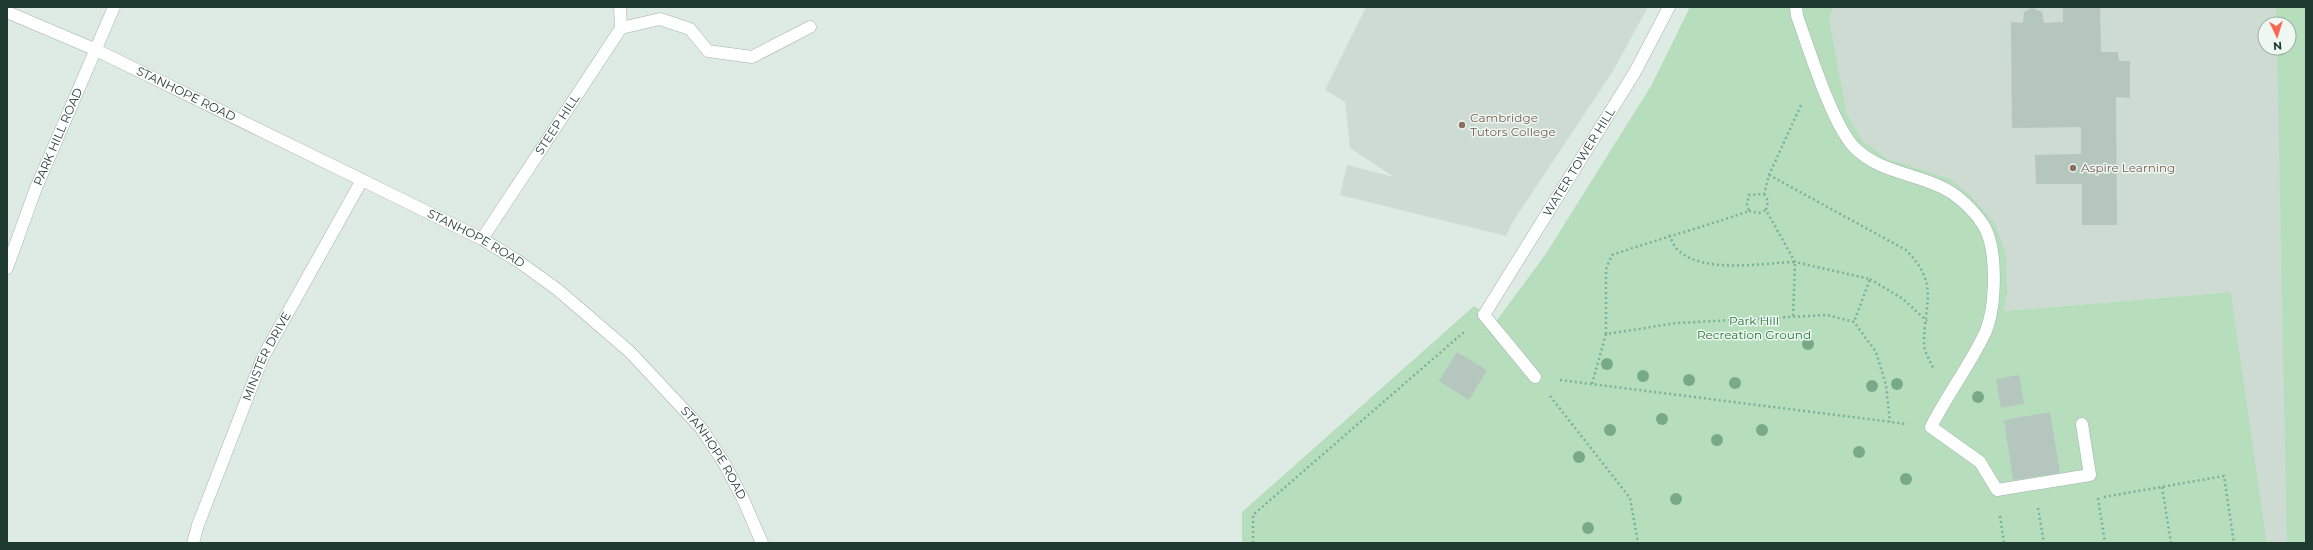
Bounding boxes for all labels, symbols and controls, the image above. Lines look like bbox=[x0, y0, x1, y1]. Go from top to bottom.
north arrow bbox=[2257, 16, 2297, 56]
text: N bbox=[2273, 39, 2283, 53]
street label: STANHOPE ROAD bbox=[134, 63, 239, 124]
street label: PARK HILL ROAD bbox=[30, 85, 85, 188]
street label: STEEP HILL bbox=[532, 91, 582, 157]
street label: WATER TOWER HILL bbox=[1539, 105, 1618, 219]
place label: Cambridge Tutors College bbox=[1470, 110, 1556, 139]
marker: Cambridge Tutors College bbox=[1457, 120, 1467, 130]
place label: Aspire Learning bbox=[2081, 160, 2175, 175]
marker: Aspire Learning bbox=[2068, 163, 2078, 173]
street label: STANHOPE ROAD bbox=[425, 205, 528, 271]
street label: MINSTER DRIVE bbox=[239, 309, 294, 403]
park label: Park Hill Recreation Ground bbox=[1697, 313, 1811, 342]
street label: STANHOPE ROAD bbox=[678, 403, 750, 502]

